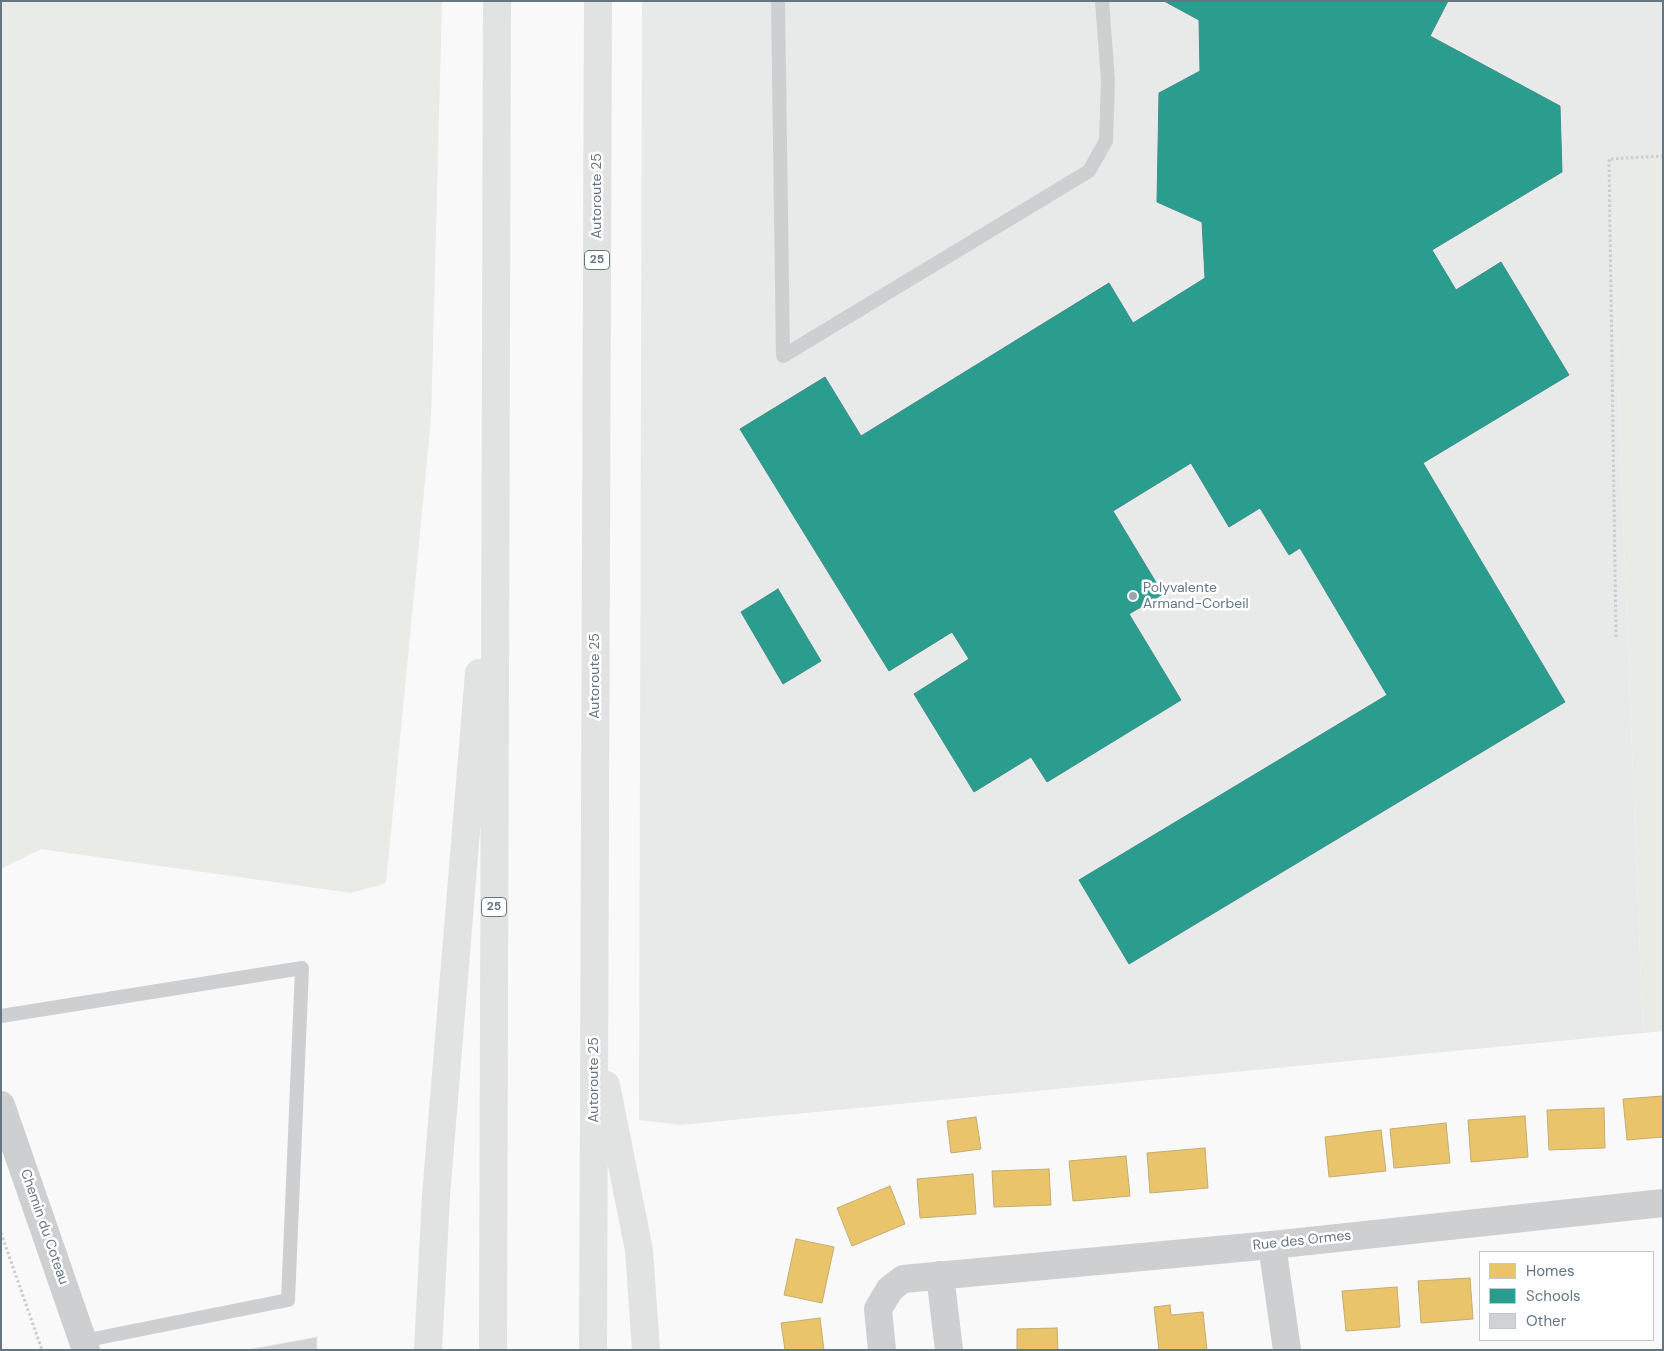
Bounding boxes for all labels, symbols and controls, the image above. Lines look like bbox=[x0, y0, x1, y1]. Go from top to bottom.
street label: Autoroute 25 bbox=[589, 153, 605, 239]
road number: 25 bbox=[584, 250, 610, 270]
place label: Polyvalente Armand-Corbeil bbox=[1143, 580, 1249, 612]
marker: Polyvalente Armand-Corbeil bbox=[1127, 590, 1139, 602]
street label: Autoroute 25 bbox=[587, 633, 603, 719]
road number: 25 bbox=[482, 898, 506, 916]
street label: Autoroute 25 bbox=[586, 1037, 602, 1123]
street label: Chemin du Coteau bbox=[16, 1167, 72, 1287]
street label: Rue des Ormes bbox=[1252, 1227, 1352, 1255]
legend bbox=[1479, 1251, 1654, 1341]
text: Homes bbox=[1526, 1261, 1575, 1281]
text: Schools bbox=[1526, 1286, 1581, 1306]
text: Other bbox=[1526, 1311, 1566, 1331]

